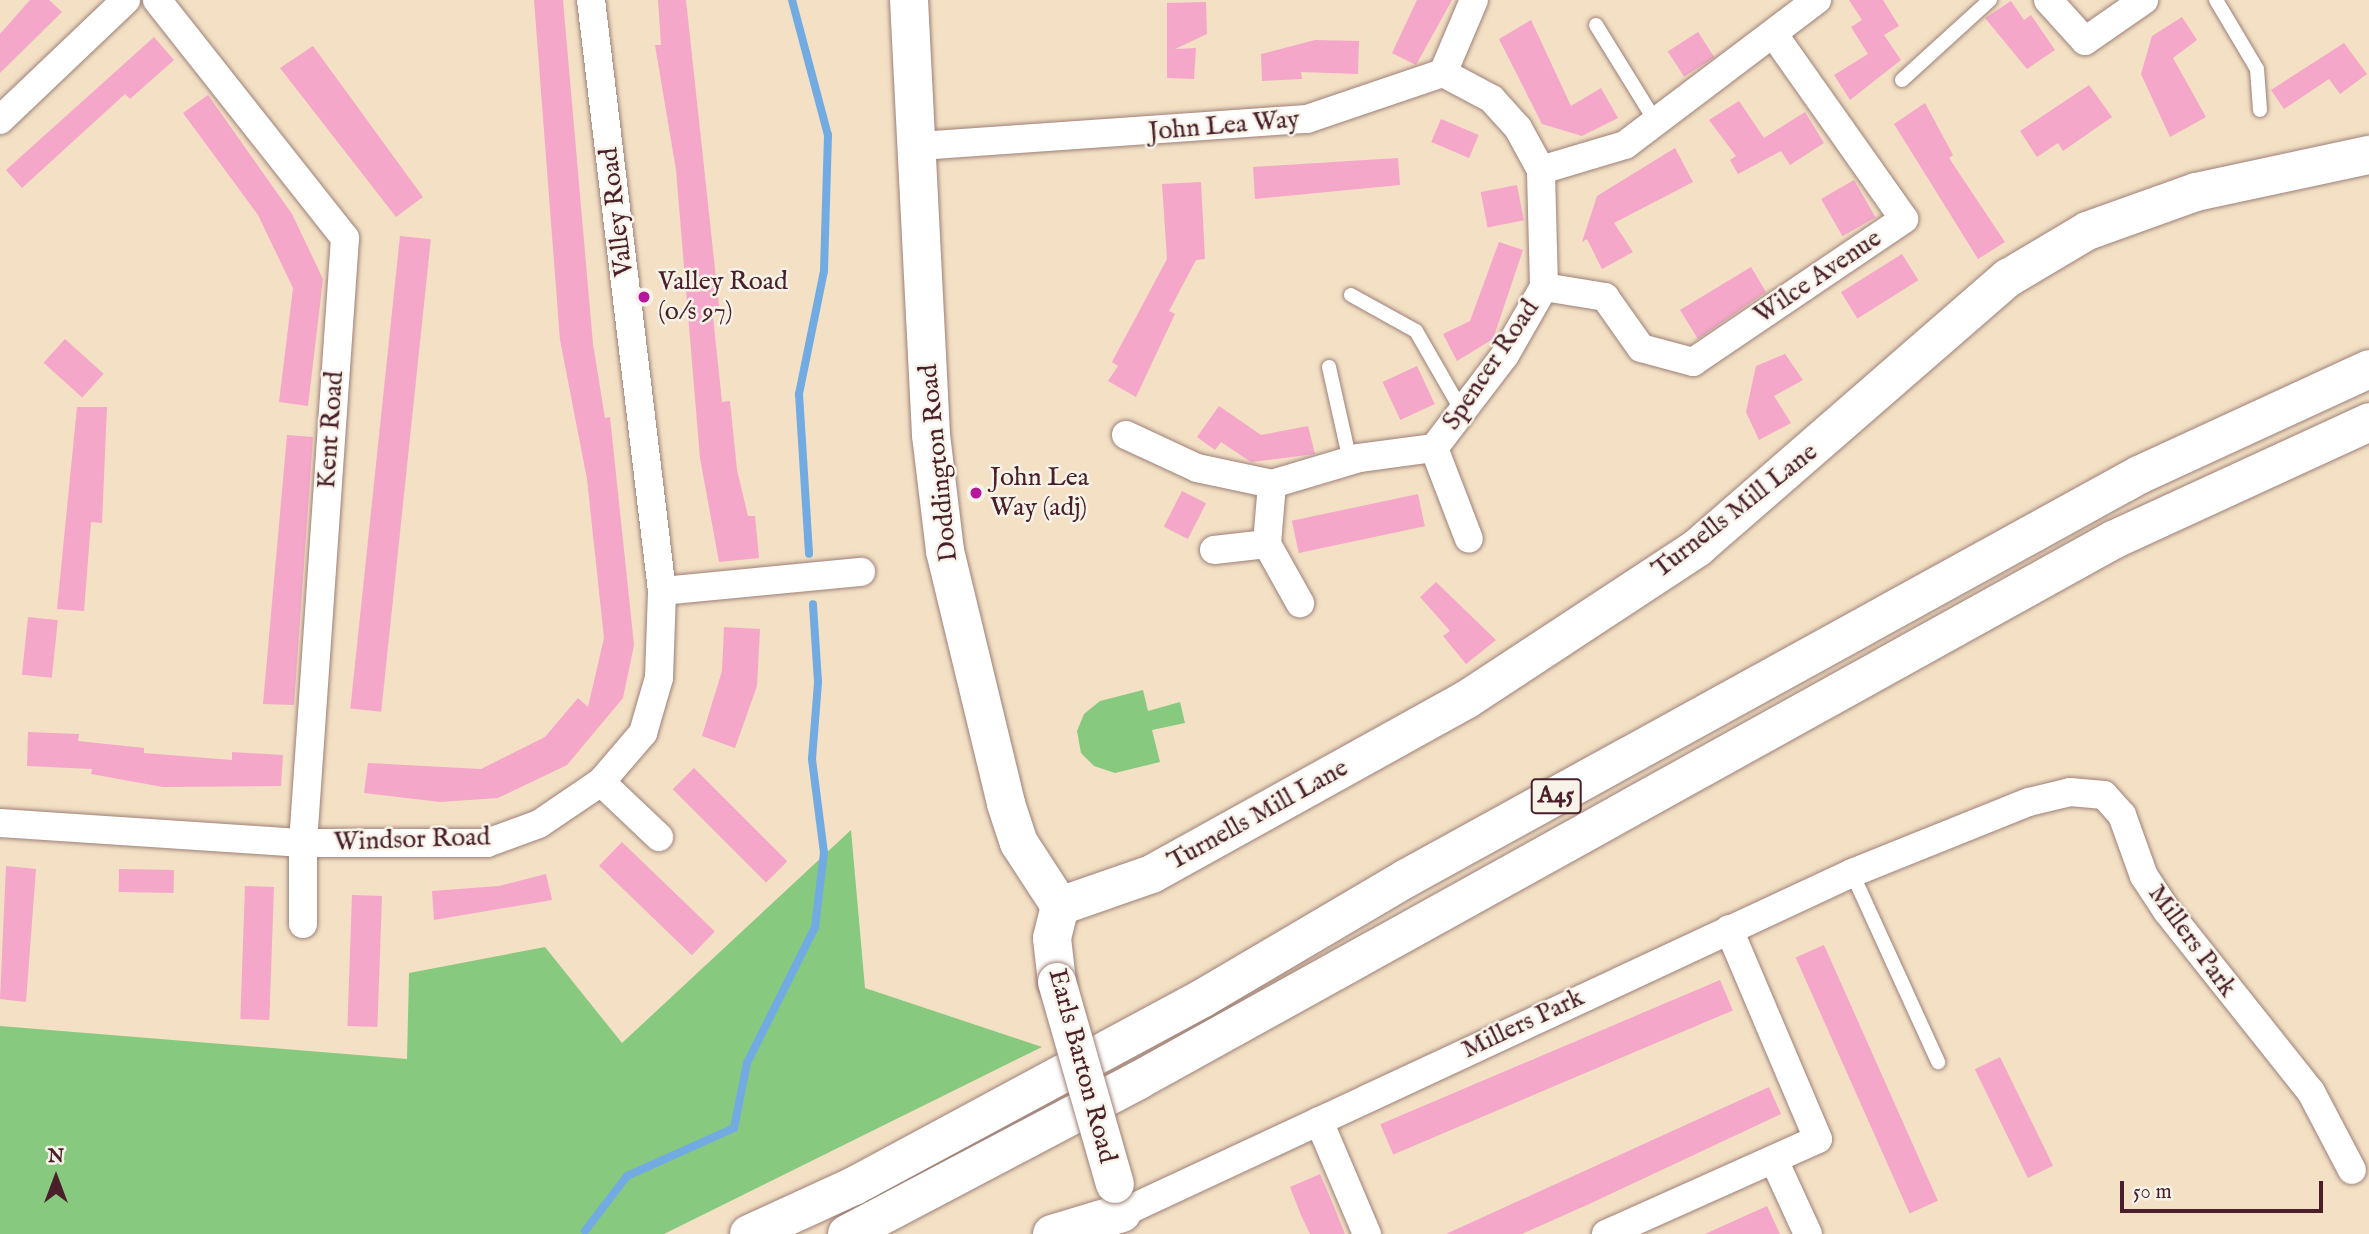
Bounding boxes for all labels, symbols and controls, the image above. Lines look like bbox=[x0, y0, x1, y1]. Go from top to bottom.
street label: John Lea Way bbox=[1147, 104, 1301, 148]
street label: Valley Road bbox=[594, 146, 640, 278]
street label: Wilce Avenue bbox=[1748, 223, 1888, 331]
place label: Valley Road (o/s 97) bbox=[658, 266, 788, 328]
marker: Valley Road (o/s 97) bbox=[636, 289, 652, 305]
street label: Spencer Road bbox=[1436, 294, 1546, 436]
street label: Doddington Road bbox=[913, 363, 965, 563]
street label: Kent Road bbox=[311, 370, 351, 490]
street label: Turnells Mill Lane bbox=[1646, 437, 1824, 585]
place label: John Lea Way (adj) bbox=[990, 462, 1089, 524]
marker: John Lea Way (adj) bbox=[968, 485, 984, 501]
street label: Turnells Mill Lane bbox=[1162, 753, 1354, 877]
road number: A45 bbox=[1530, 776, 1582, 816]
street label: Windsor Road bbox=[333, 822, 491, 858]
street label: Millers Park bbox=[2141, 879, 2243, 1003]
street label: Earls Barton Road bbox=[1041, 965, 1123, 1167]
street label: Millers Park bbox=[1457, 982, 1589, 1066]
north arrow bbox=[21, 1143, 91, 1213]
text: N bbox=[48, 1145, 64, 1169]
scale bar bbox=[2124, 1168, 2327, 1212]
text: 50 m bbox=[2133, 1179, 2172, 1206]

